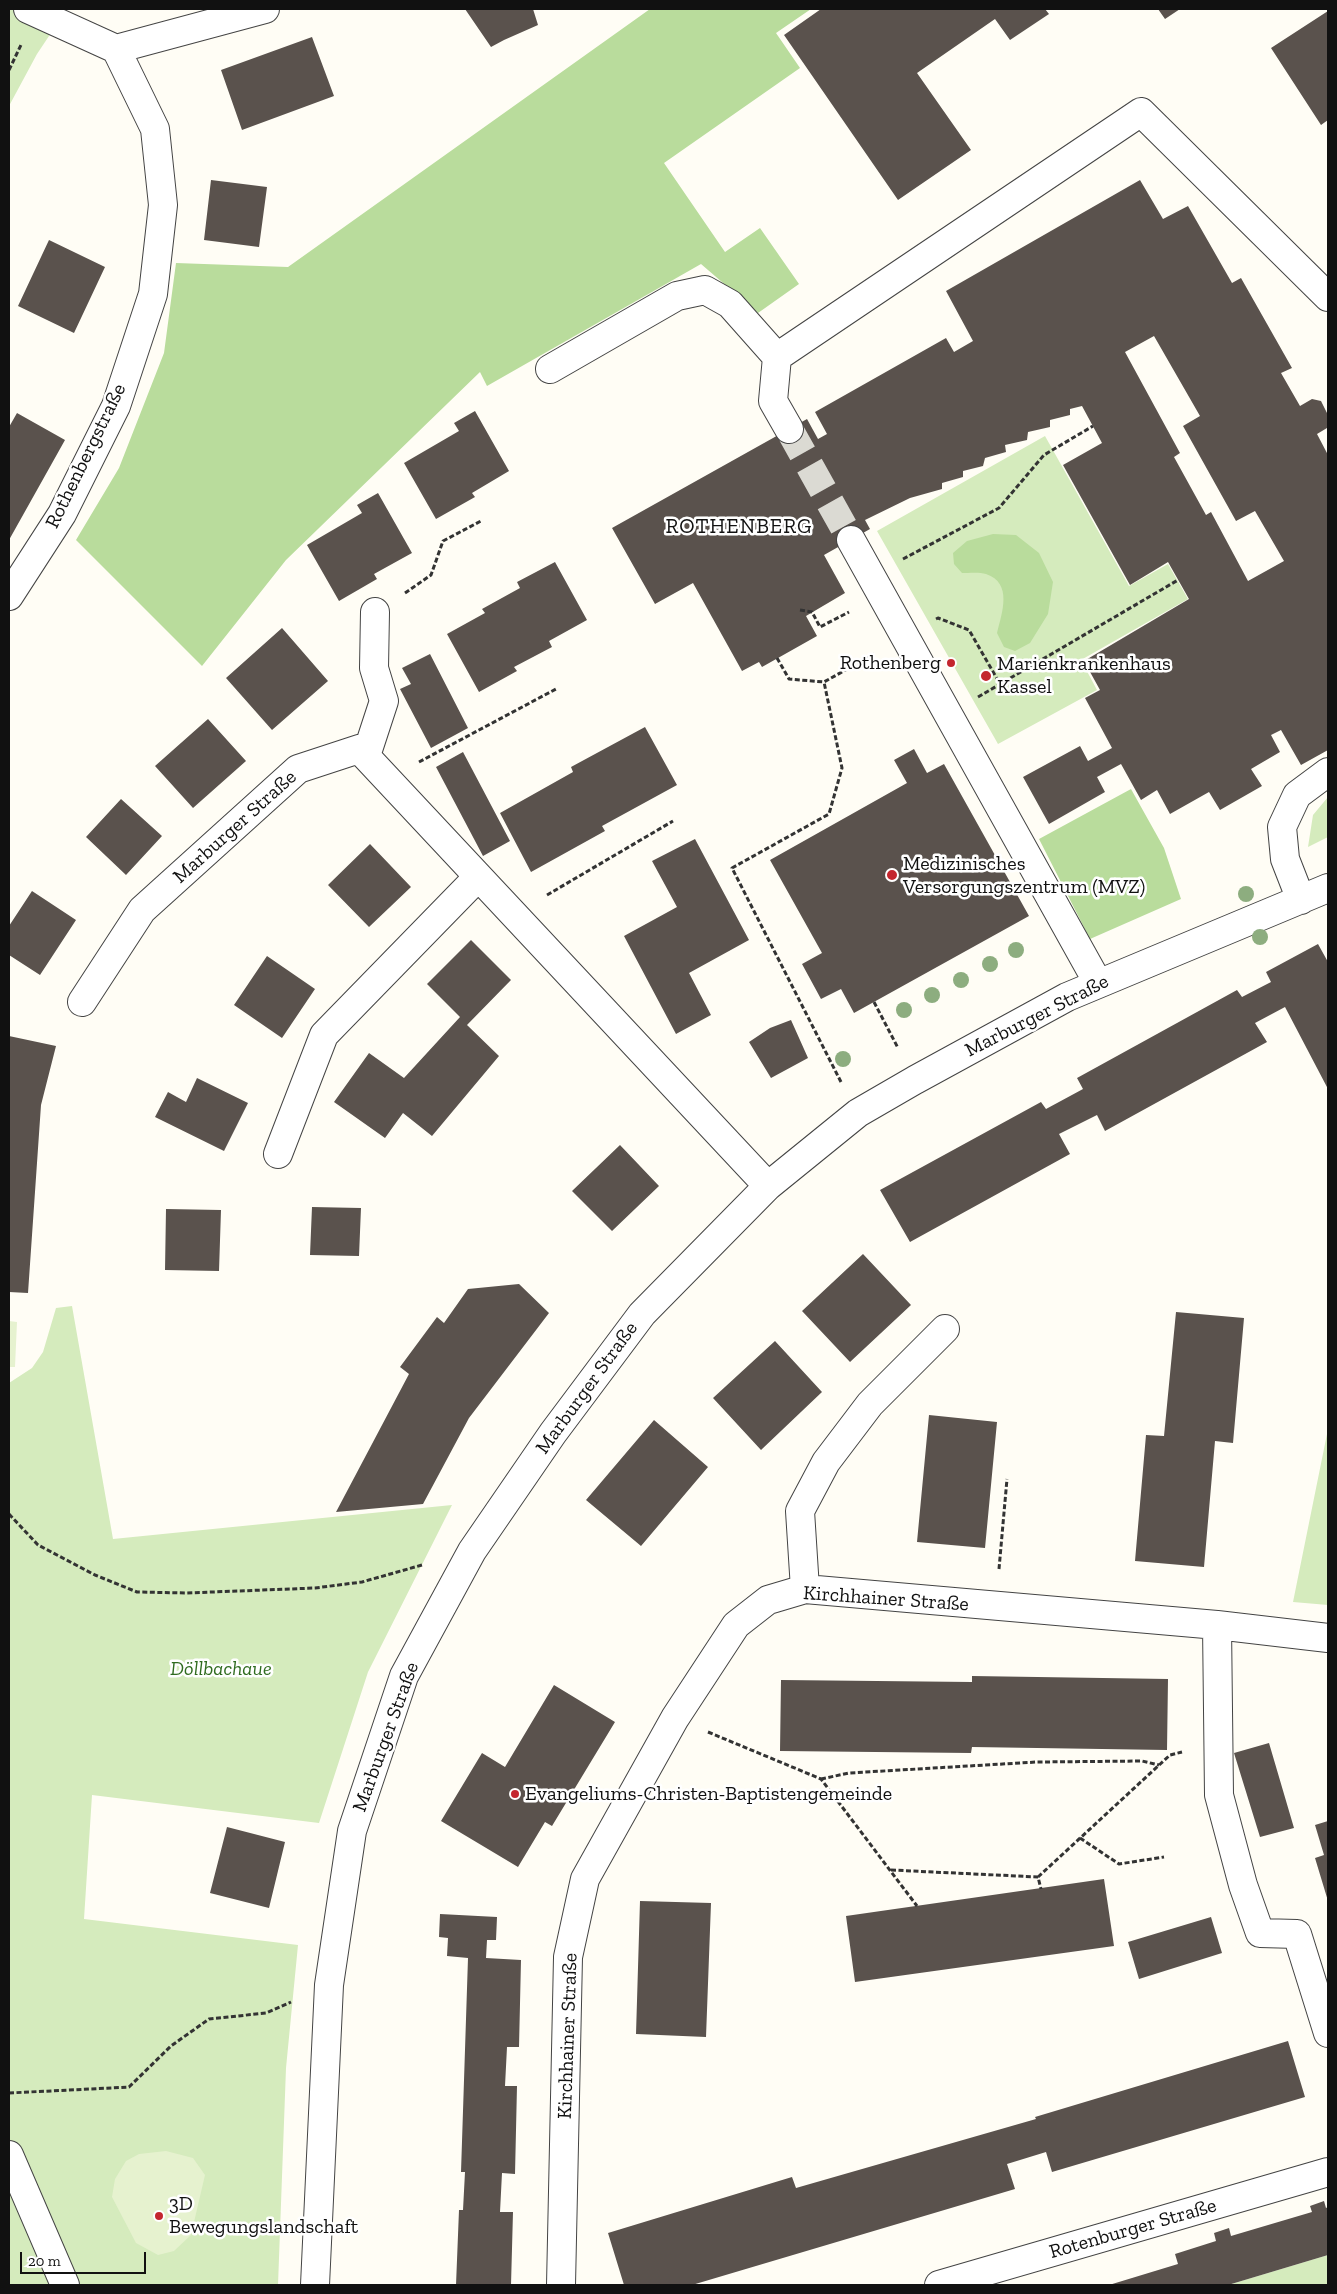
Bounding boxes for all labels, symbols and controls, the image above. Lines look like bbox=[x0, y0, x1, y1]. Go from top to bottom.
street label: Rothenbergstraße bbox=[41, 380, 131, 532]
district label: ROTHENBERG bbox=[664, 514, 814, 540]
place label: Rothenberg bbox=[840, 651, 941, 675]
place label: Marienkrankenhaus Kassel bbox=[997, 652, 1171, 699]
marker: Rothenberg bbox=[945, 657, 957, 669]
marker: Marienkrankenhaus Kassel bbox=[979, 669, 993, 683]
street label: Marburger Straße bbox=[168, 765, 302, 889]
place label: Medizinisches Versorgungszentrum (MVZ) bbox=[903, 852, 1145, 899]
marker: Medizinisches Versorgungszentrum (MVZ) bbox=[885, 868, 899, 882]
street label: Marburger Straße bbox=[961, 970, 1113, 1062]
street label: Marburger Straße bbox=[531, 1317, 643, 1459]
street label: Kirchhainer Straße bbox=[802, 1581, 970, 1617]
park label: Döllbachaue bbox=[170, 1657, 272, 1681]
street label: Marburger Straße bbox=[348, 1659, 424, 1815]
place label: Evangeliums-Christen-Baptistengemeinde bbox=[525, 1782, 892, 1806]
marker: Evangeliums-Christen-Baptistengemeinde bbox=[509, 1788, 521, 1800]
street label: Kirchhainer Straße bbox=[553, 1953, 583, 2119]
place label: 3D Bewegungslandschaft bbox=[169, 2192, 358, 2239]
street label: Rotenburger Straße bbox=[1047, 2194, 1219, 2264]
marker: 3D Bewegungslandschaft bbox=[153, 2210, 165, 2222]
scale bar bbox=[22, 2242, 149, 2274]
text: 20 m bbox=[28, 2252, 61, 2270]

